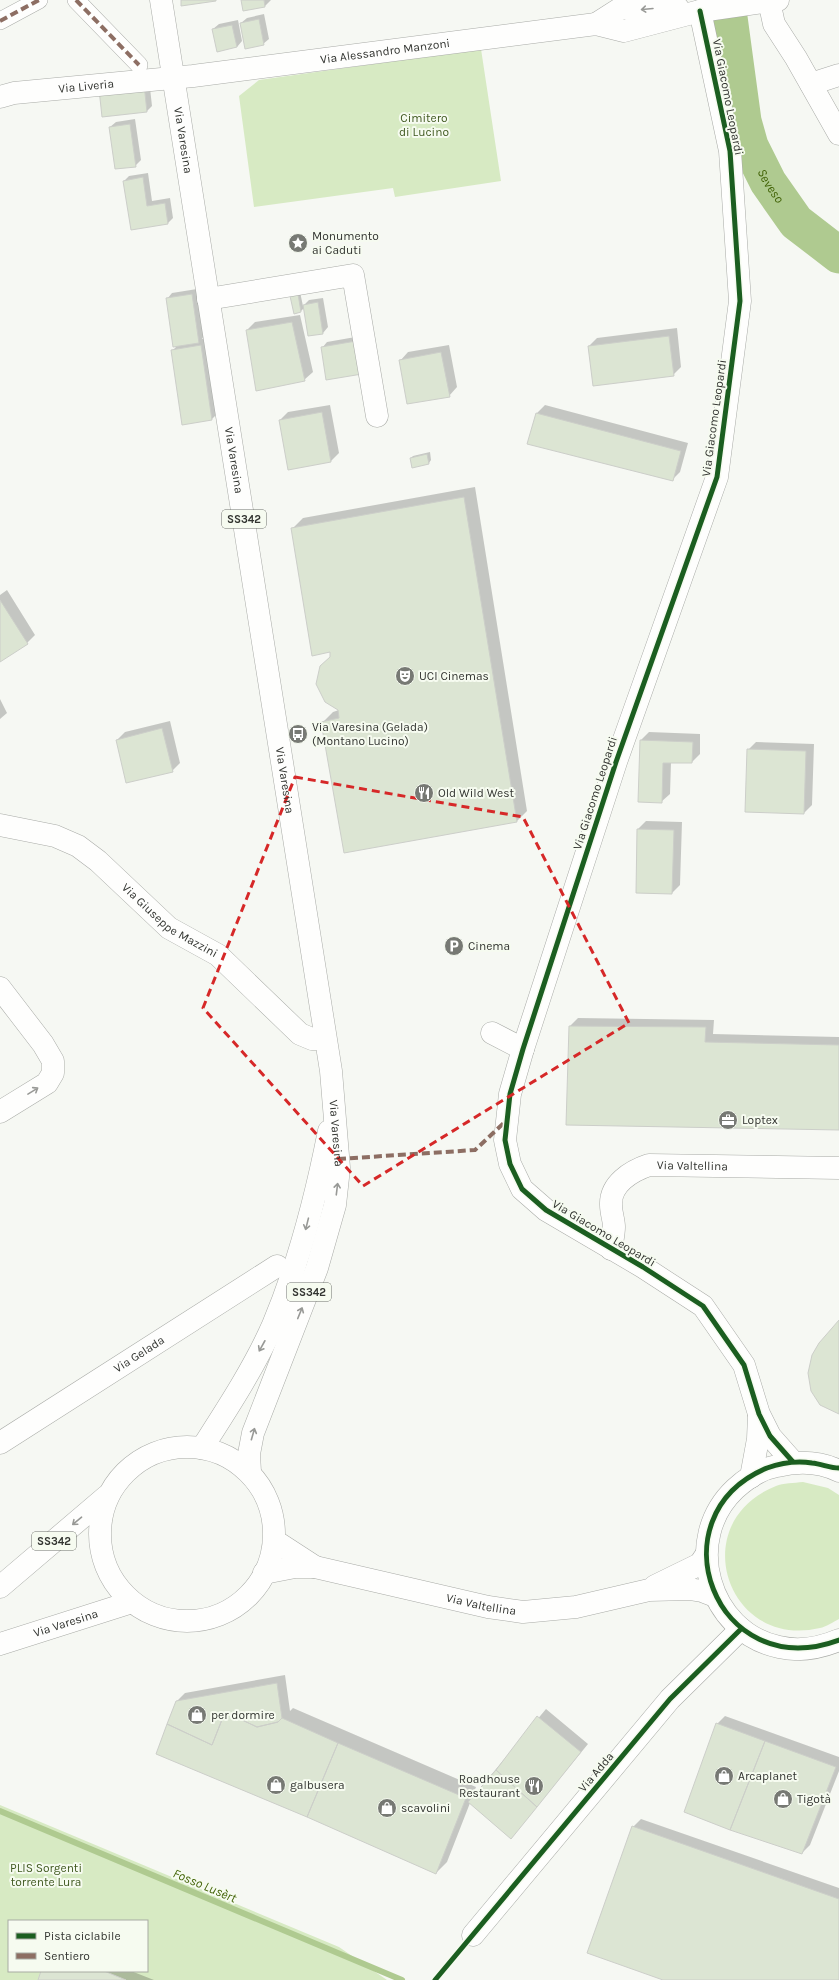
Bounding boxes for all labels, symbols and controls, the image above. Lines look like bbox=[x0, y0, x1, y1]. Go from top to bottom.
one-way arrow bbox=[641, 5, 654, 12]
street label: Via Alessandro Manzoni bbox=[319, 36, 451, 67]
street label: Via Giacomo Leopardi bbox=[710, 38, 746, 156]
street label: Via Liveria bbox=[58, 77, 115, 96]
street label: Via Varesina bbox=[171, 106, 195, 174]
park label: Cimitero di Lucino bbox=[399, 111, 449, 139]
water label: Seveso bbox=[754, 166, 787, 206]
place label: Monumento ai Caduti bbox=[312, 229, 379, 257]
place icon: Monumento ai Caduti bbox=[287, 232, 309, 254]
street label: Via Giacomo Leopardi bbox=[699, 359, 729, 477]
street label: Via Varesina bbox=[222, 426, 246, 494]
road number: SS342 bbox=[222, 510, 266, 528]
theatre icon: UCI Cinemas bbox=[394, 665, 416, 687]
place label: UCI Cinemas bbox=[419, 669, 489, 683]
place label: Via Varesina (Gelada) (Montano Lucino) bbox=[312, 720, 428, 748]
bus stop icon: Via Varesina (Gelada) (Montano Lucino) bbox=[287, 723, 309, 745]
street label: Via Giacomo Leopardi bbox=[570, 735, 620, 851]
street label: Via Varesina bbox=[273, 746, 297, 814]
restaurant icon: Old Wild West bbox=[413, 782, 435, 804]
place label: Old Wild West bbox=[438, 786, 515, 800]
street label: Via Giuseppe Mazzini bbox=[119, 880, 220, 960]
parking icon: Cinema bbox=[443, 935, 465, 957]
place label: Cinema bbox=[468, 939, 510, 953]
one-way arrow bbox=[27, 1087, 39, 1095]
street label: Via Varesina bbox=[326, 1099, 346, 1167]
office icon: Loptex bbox=[717, 1109, 739, 1131]
place label: Loptex bbox=[742, 1113, 778, 1127]
street label: Via Valtellina bbox=[657, 1158, 728, 1173]
one-way arrow bbox=[333, 1182, 340, 1195]
street label: Via Giacomo Leopardi bbox=[550, 1197, 658, 1269]
one-way arrow bbox=[303, 1217, 311, 1230]
road number: SS342 bbox=[287, 1283, 331, 1301]
one-way arrow bbox=[297, 1307, 304, 1319]
street label: Via Gelada bbox=[111, 1333, 167, 1376]
one-way arrow bbox=[258, 1339, 266, 1351]
one-way arrow bbox=[250, 1428, 257, 1441]
one-way arrow bbox=[72, 1517, 83, 1526]
road number: SS342 bbox=[32, 1532, 76, 1550]
street label: Via Valtellina bbox=[445, 1591, 517, 1618]
street label: Via Varesina bbox=[32, 1606, 100, 1640]
shop icon: per dormire bbox=[186, 1704, 208, 1726]
place label: per dormire bbox=[211, 1708, 275, 1722]
street label: Via Adda bbox=[575, 1749, 617, 1795]
shop icon: Arcaplanet bbox=[713, 1765, 735, 1787]
place label: Arcaplanet bbox=[738, 1769, 797, 1783]
place label: Roadhouse Restaurant bbox=[459, 1772, 520, 1800]
shop icon: galbusera bbox=[265, 1774, 287, 1796]
restaurant icon: Roadhouse Restaurant bbox=[523, 1775, 545, 1797]
place label: galbusera bbox=[290, 1778, 345, 1792]
shop icon: Tigotà bbox=[772, 1788, 794, 1810]
place label: Tigotà bbox=[797, 1792, 831, 1806]
shop icon: scavolini bbox=[376, 1797, 398, 1819]
place label: scavolini bbox=[401, 1801, 450, 1815]
park label: PLIS Sorgenti torrente Lura bbox=[10, 1861, 82, 1889]
water label: Fosso Lusèrt bbox=[171, 1865, 239, 1906]
legend bbox=[8, 1920, 148, 1972]
text: Pista ciclabile bbox=[44, 1929, 121, 1943]
text: Sentiero bbox=[44, 1949, 90, 1963]

